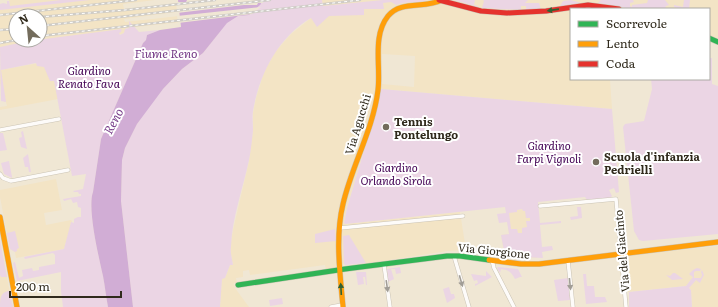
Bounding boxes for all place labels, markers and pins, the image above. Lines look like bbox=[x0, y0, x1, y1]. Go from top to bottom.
place label: Tennis Pontelungo bbox=[394, 113, 458, 142]
marker: Tennis Pontelungo bbox=[381, 122, 391, 132]
place label: Scuola d'infanzia Pedrielli bbox=[604, 148, 700, 177]
marker: Scuola d'infanzia Pedrielli bbox=[591, 157, 601, 167]

